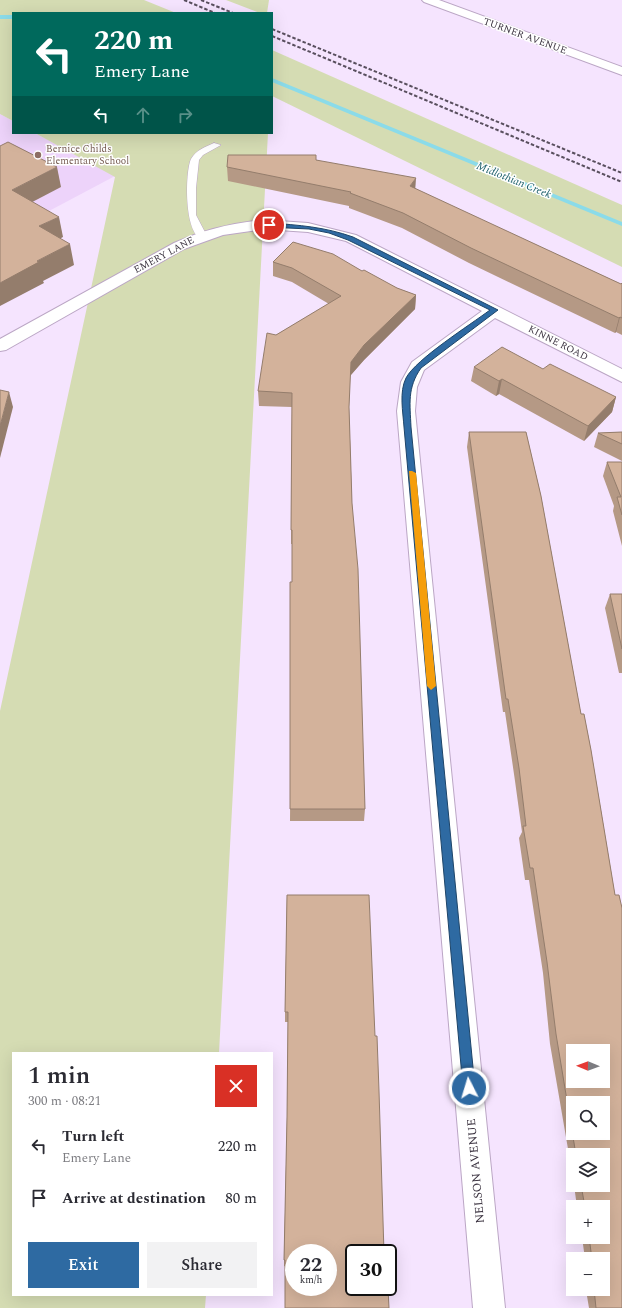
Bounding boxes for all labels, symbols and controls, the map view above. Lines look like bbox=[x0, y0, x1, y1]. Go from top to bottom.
street label: TURNER AVENUE bbox=[481, 13, 569, 59]
text: 220 m bbox=[94, 19, 173, 62]
icon: left bbox=[28, 28, 80, 80]
text: Emery Lane bbox=[94, 58, 190, 85]
icon: left bbox=[90, 104, 112, 126]
icon: ahead bbox=[132, 104, 154, 126]
icon: right bbox=[174, 104, 196, 126]
place label: Bernice Childs Elementary School bbox=[46, 141, 129, 169]
marker: Bernice Childs Elementary School bbox=[33, 150, 43, 160]
water label: Midlothian Creek bbox=[474, 157, 554, 203]
pin bbox=[252, 208, 286, 242]
icon: arrive bbox=[258, 214, 280, 236]
street label: EMERY LANE bbox=[131, 232, 197, 278]
street label: KINNE ROAD bbox=[525, 321, 591, 365]
north arrow bbox=[566, 1044, 610, 1088]
map controls bbox=[566, 1044, 610, 1296]
text: 1 min bbox=[28, 1058, 90, 1094]
button: close bbox=[215, 1065, 257, 1107]
position arrow bbox=[448, 1067, 490, 1109]
text: 300 m · 08:21 bbox=[28, 1091, 101, 1111]
button: search bbox=[566, 1096, 610, 1140]
street label: NELSON AVENUE bbox=[462, 1118, 490, 1224]
text: Turn left bbox=[62, 1125, 124, 1148]
icon: left bbox=[28, 1135, 50, 1157]
text: 220 m bbox=[218, 1135, 257, 1158]
text: Emery Lane bbox=[62, 1148, 131, 1168]
button: layers bbox=[566, 1148, 610, 1192]
icon: arrive bbox=[28, 1187, 50, 1209]
text: Arrive at destination bbox=[62, 1187, 206, 1210]
text: 80 m bbox=[225, 1187, 257, 1210]
button: + bbox=[566, 1200, 610, 1244]
button: Exit bbox=[28, 1242, 139, 1288]
button: Share bbox=[147, 1242, 257, 1288]
speed limit sign: 30 bbox=[345, 1244, 397, 1296]
text: 22 bbox=[300, 1250, 322, 1280]
button: − bbox=[566, 1252, 610, 1296]
text: km/h bbox=[300, 1272, 322, 1288]

